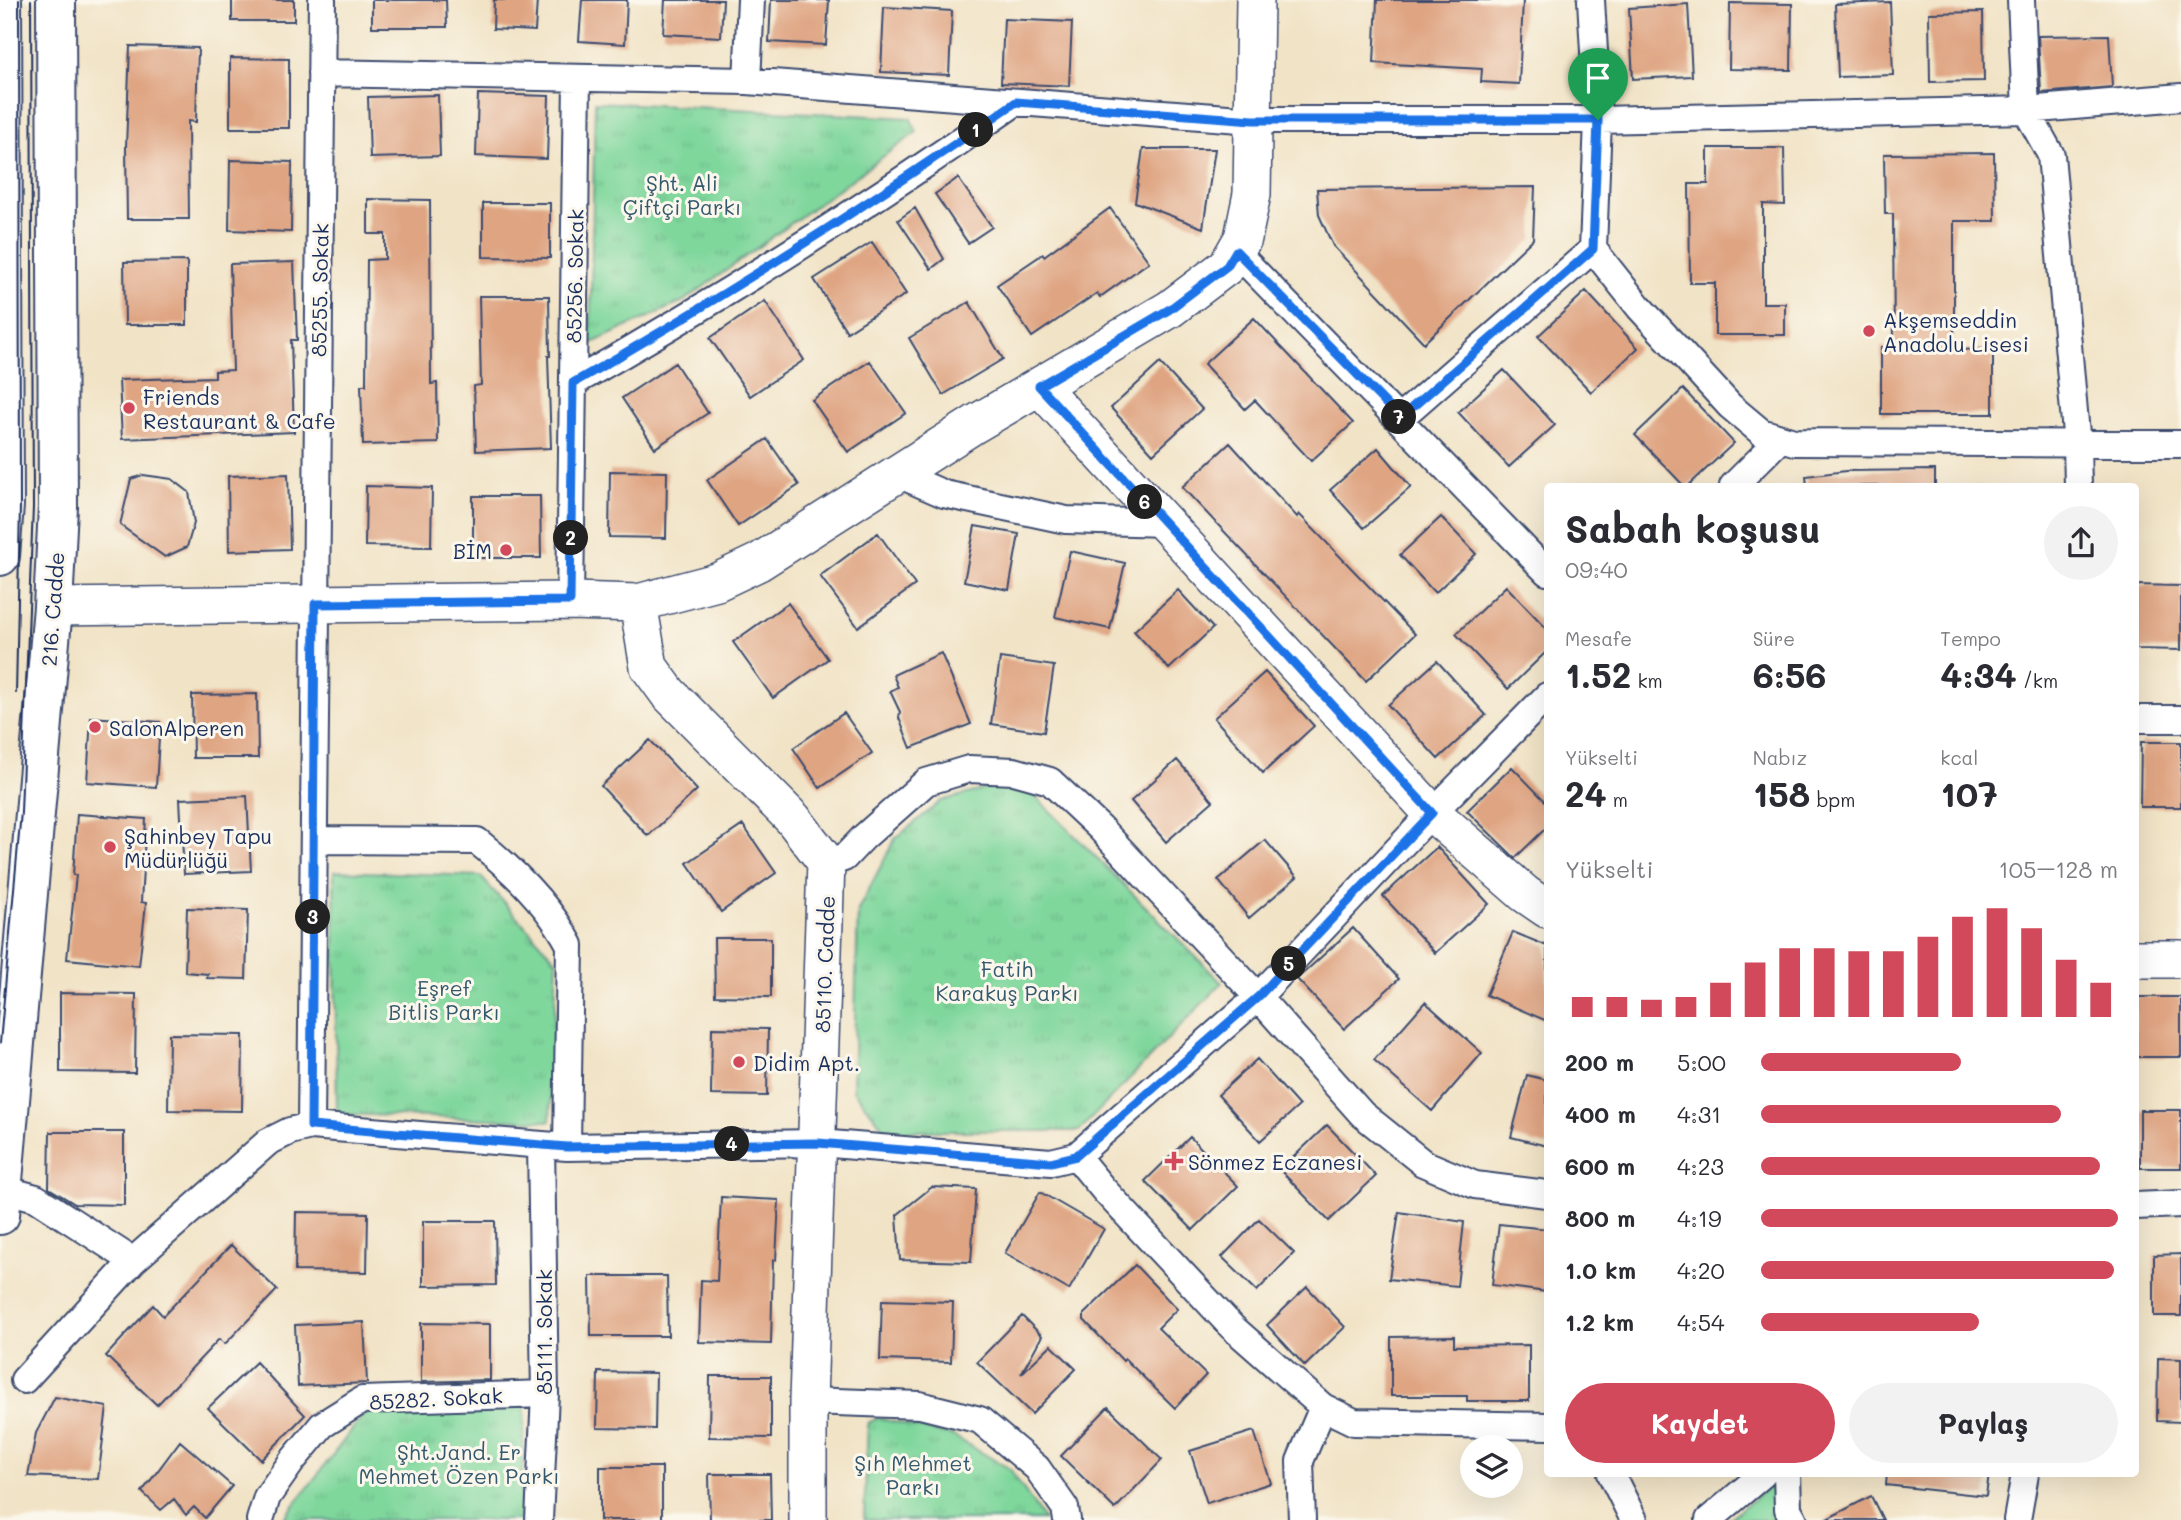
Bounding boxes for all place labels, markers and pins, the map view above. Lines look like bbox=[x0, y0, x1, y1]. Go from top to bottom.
pin bbox=[1568, 48, 1628, 120]
pin: 1 bbox=[958, 113, 993, 148]
place label: Akşemseddin Anadolu Lisesi bbox=[1883, 306, 2029, 357]
marker: Akşemseddin Anadolu Lisesi bbox=[1861, 323, 1877, 339]
place label: Friends Restaurant & Cafe bbox=[143, 383, 336, 434]
marker: Friends Restaurant & Cafe bbox=[121, 400, 137, 416]
pin: 7 bbox=[1382, 400, 1416, 434]
pin: 6 bbox=[1128, 484, 1162, 520]
pin: 2 bbox=[554, 520, 588, 556]
place label: BİM bbox=[453, 537, 492, 564]
marker: BİM bbox=[498, 542, 514, 558]
place label: SalonAlperen bbox=[109, 714, 244, 741]
marker: SalonAlperen bbox=[87, 719, 103, 735]
place label: Şahinbey Tapu Müdürlüğü bbox=[124, 822, 272, 873]
marker: Şahinbey Tapu Müdürlüğü bbox=[102, 839, 118, 855]
pin: 3 bbox=[296, 900, 330, 934]
pin: 5 bbox=[1272, 946, 1306, 982]
place label: Didim Apt. bbox=[753, 1049, 860, 1076]
marker: Didim Apt. bbox=[731, 1054, 747, 1070]
pin: 4 bbox=[714, 1126, 750, 1162]
place label: Sönmez Eczanesi bbox=[1188, 1148, 1362, 1175]
marker: Sönmez Eczanesi bbox=[1166, 1153, 1182, 1169]

